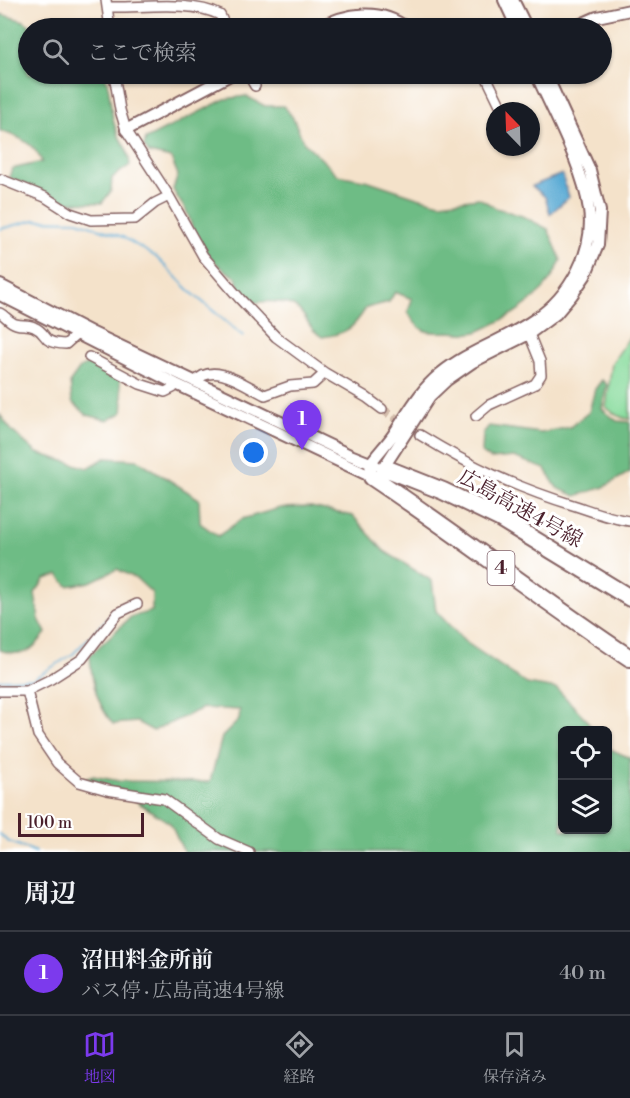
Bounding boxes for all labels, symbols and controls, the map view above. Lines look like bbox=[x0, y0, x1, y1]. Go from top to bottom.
search box bbox=[18, 18, 612, 84]
icon: search bbox=[39, 35, 72, 68]
text: ここで検索 bbox=[87, 40, 197, 67]
north arrow bbox=[486, 102, 540, 156]
pin: 1 bbox=[282, 400, 322, 450]
your location bbox=[239, 438, 268, 467]
street label: 広島高速4号線 bbox=[453, 464, 587, 554]
road number: 4 bbox=[488, 551, 514, 585]
map controls bbox=[558, 726, 612, 834]
button: locate bbox=[558, 726, 612, 780]
button: layers bbox=[558, 780, 612, 834]
scale bar bbox=[18, 810, 144, 838]
text: 100 m bbox=[27, 813, 72, 833]
text: 周辺 bbox=[24, 878, 76, 910]
text: 沼田料金所前 bbox=[81, 947, 213, 974]
text: 1 bbox=[39, 961, 48, 986]
text: 40 m bbox=[559, 961, 606, 986]
text: バス停 · 広島高速4号線 bbox=[81, 979, 284, 1004]
tab: 地図 bbox=[83, 1028, 116, 1087]
tab: 経路 bbox=[283, 1028, 316, 1087]
tab: 保存済み bbox=[483, 1028, 547, 1087]

